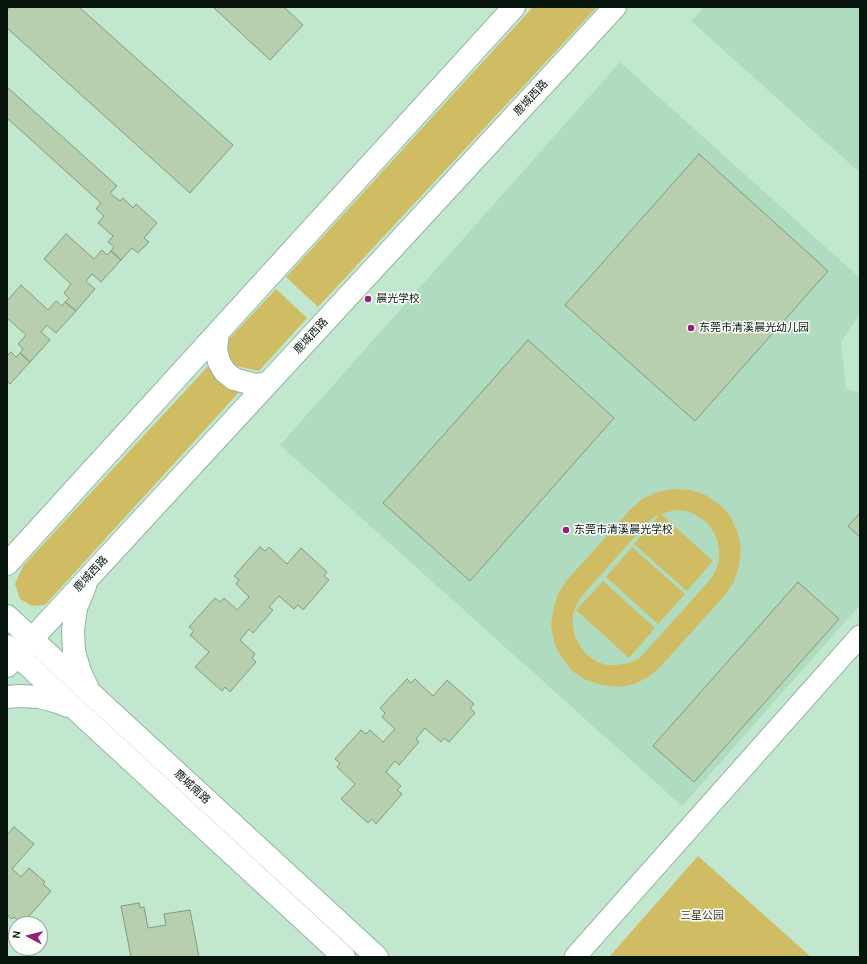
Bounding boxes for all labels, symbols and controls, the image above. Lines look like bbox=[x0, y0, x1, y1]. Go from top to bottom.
street label: 鹿城西路 bbox=[511, 77, 551, 119]
place label: 晨光学校 bbox=[376, 292, 420, 306]
marker: 晨光学校 bbox=[363, 294, 373, 304]
street label: 鹿城西路 bbox=[291, 315, 331, 357]
place label: 东莞市清溪晨光幼儿园 bbox=[699, 321, 809, 335]
marker: 东莞市清溪晨光幼儿园 bbox=[686, 323, 696, 333]
place label: 东莞市清溪晨光学校 bbox=[574, 523, 673, 537]
marker: 东莞市清溪晨光学校 bbox=[561, 525, 571, 535]
street label: 鹿城西路 bbox=[71, 553, 111, 595]
street label: 鹿城南路 bbox=[171, 767, 213, 807]
park label: 三星公园 bbox=[680, 909, 724, 923]
north arrow bbox=[8, 916, 48, 956]
text: N bbox=[10, 930, 24, 939]

